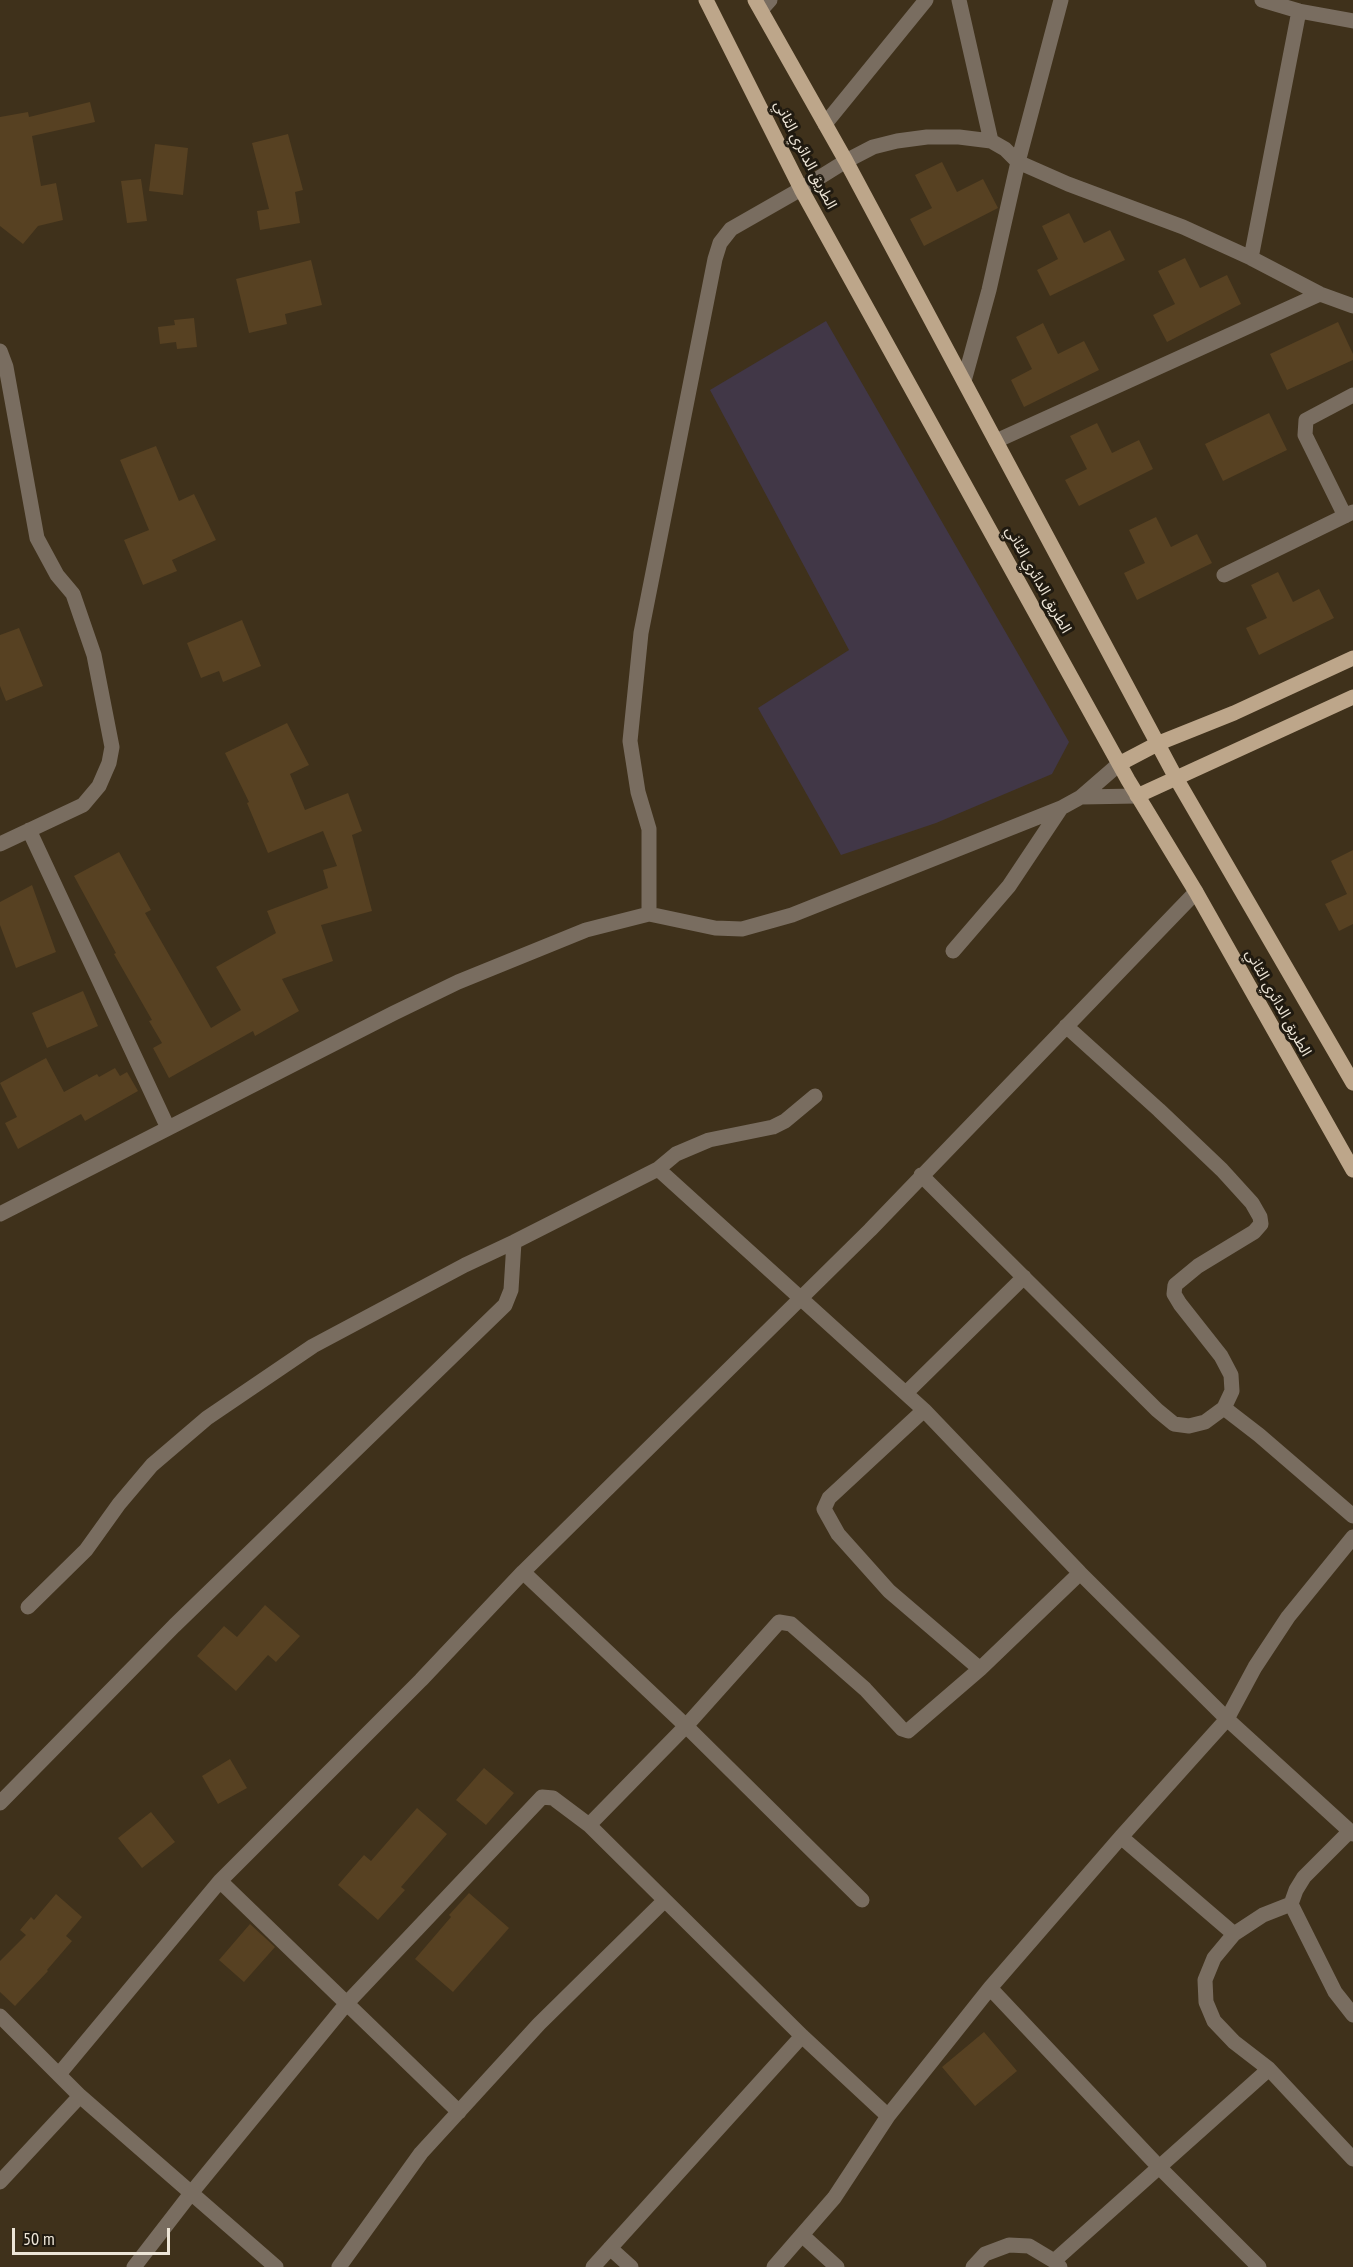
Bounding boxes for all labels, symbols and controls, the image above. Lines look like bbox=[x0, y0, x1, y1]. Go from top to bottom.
street label: الطريق الدائري الثاني bbox=[770, 98, 840, 212]
street label: الطريق الدائري الثاني bbox=[1001, 523, 1075, 637]
street label: الطريق الدائري الثاني bbox=[1241, 946, 1315, 1060]
scale bar bbox=[15, 2216, 172, 2254]
text: 50 m bbox=[23, 2227, 55, 2250]

